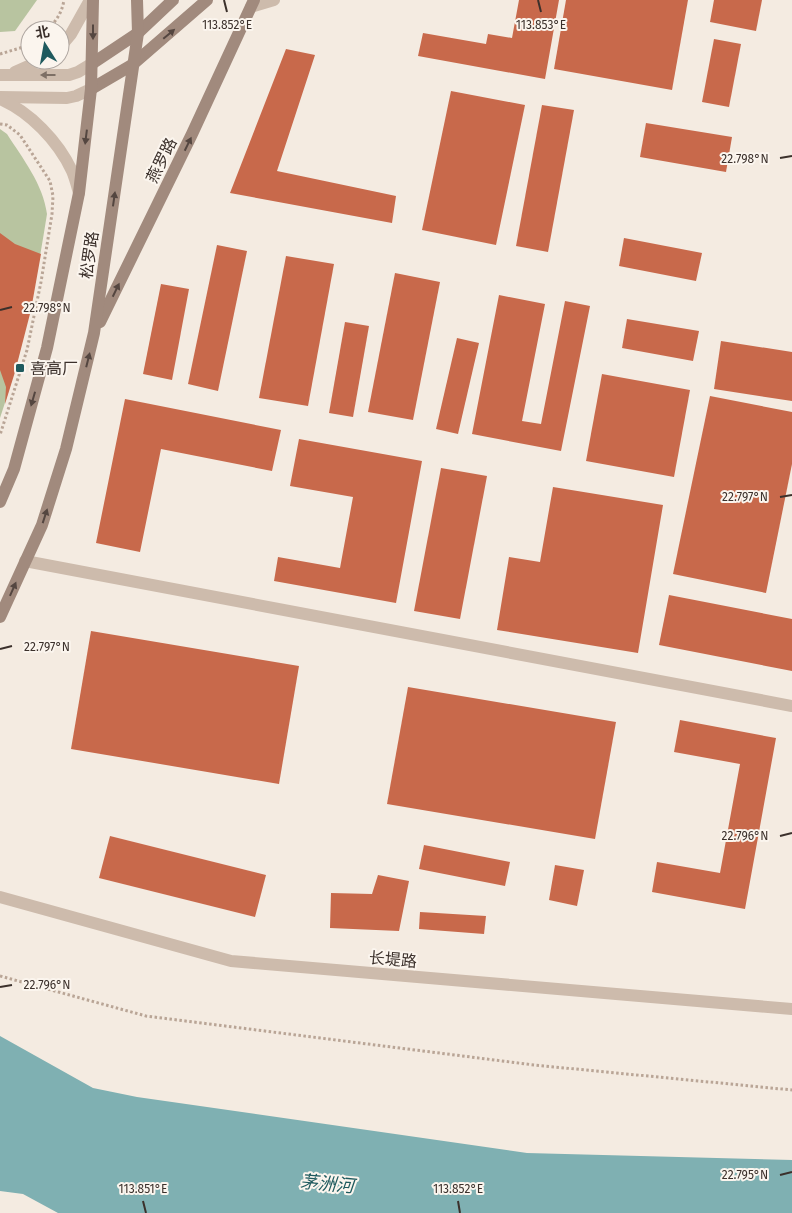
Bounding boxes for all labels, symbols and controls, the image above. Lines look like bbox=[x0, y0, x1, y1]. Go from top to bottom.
text: 113.852°E bbox=[202, 18, 252, 32]
text: 113.853°E bbox=[516, 18, 566, 32]
north arrow bbox=[20, 20, 70, 70]
text: 北 bbox=[34, 23, 51, 42]
one-way arrow bbox=[89, 24, 97, 40]
one-way arrow bbox=[163, 28, 176, 39]
one-way arrow bbox=[40, 71, 56, 79]
one-way arrow bbox=[82, 129, 90, 145]
street label: 燕罗路 bbox=[142, 134, 181, 186]
one-way arrow bbox=[184, 137, 192, 151]
text: 22.798°N bbox=[721, 152, 769, 166]
one-way arrow bbox=[110, 191, 118, 207]
street label: 松罗路 bbox=[77, 230, 102, 280]
one-way arrow bbox=[112, 283, 120, 297]
text: 22.798°N bbox=[23, 301, 71, 315]
one-way arrow bbox=[84, 352, 92, 367]
place label: 喜高厂 bbox=[30, 359, 78, 378]
marker: 喜高厂 bbox=[14, 362, 26, 374]
one-way arrow bbox=[29, 391, 37, 407]
text: 22.797°N bbox=[722, 490, 768, 504]
one-way arrow bbox=[41, 508, 49, 523]
one-way arrow bbox=[9, 582, 17, 596]
text: 22.797°N bbox=[24, 640, 70, 654]
text: 22.796°N bbox=[722, 829, 768, 843]
street label: 长堤路 bbox=[368, 948, 418, 971]
text: 22.796°N bbox=[24, 978, 70, 992]
text: 22.795°N bbox=[722, 1168, 768, 1182]
water label: 茅洲河 bbox=[299, 1171, 358, 1198]
text: 113.851°E bbox=[119, 1182, 168, 1196]
text: 113.852°E bbox=[433, 1182, 483, 1196]

